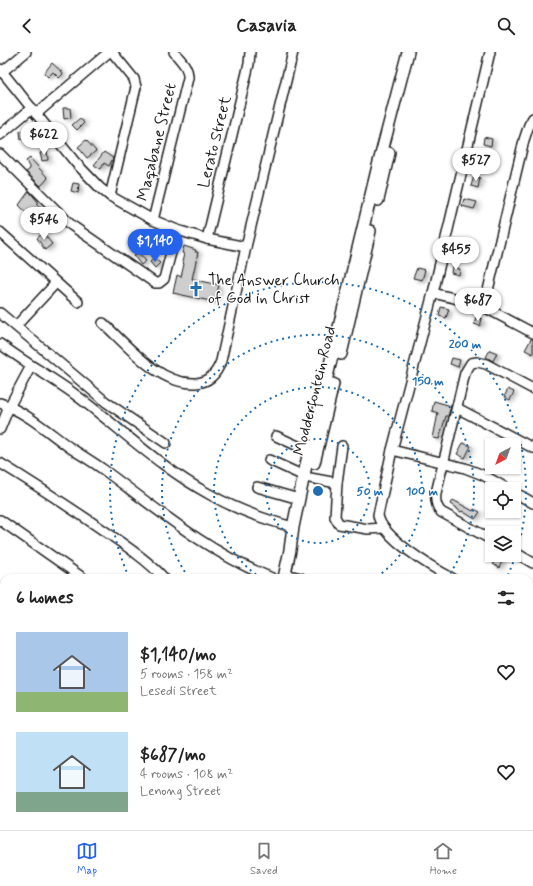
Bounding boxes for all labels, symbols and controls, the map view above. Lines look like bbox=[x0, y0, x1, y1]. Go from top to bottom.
text: Casavia bbox=[236, 14, 297, 38]
icon: back bbox=[16, 15, 38, 37]
icon: search bbox=[495, 15, 517, 37]
street label: Maqabane Street bbox=[132, 81, 182, 203]
street label: Lerato Street bbox=[193, 93, 237, 190]
pin: $622 bbox=[20, 122, 68, 156]
text: $622 bbox=[30, 126, 58, 143]
pin: $527 bbox=[452, 148, 500, 182]
text: $527 bbox=[461, 152, 491, 169]
pin: $546 bbox=[20, 207, 68, 241]
text: $546 bbox=[29, 211, 59, 228]
pin: $1,140 bbox=[122, 229, 188, 263]
text: $1,140 bbox=[137, 233, 173, 250]
pin: $455 bbox=[432, 237, 480, 271]
text: $455 bbox=[441, 241, 471, 258]
place label: The Answer Church of God in Christ bbox=[208, 270, 340, 309]
church icon: The Answer Church of God in Christ bbox=[187, 280, 205, 298]
pin: $687 bbox=[454, 288, 502, 322]
text: $687 bbox=[464, 292, 492, 309]
street label: Modderfontein Road bbox=[289, 324, 343, 458]
text: 200 m bbox=[449, 337, 482, 353]
text: 150 m bbox=[412, 374, 444, 390]
north arrow bbox=[485, 438, 521, 474]
map controls bbox=[485, 438, 521, 562]
button: locate bbox=[485, 482, 521, 518]
centre of rings bbox=[311, 484, 325, 498]
text: 50 m bbox=[357, 484, 384, 500]
text: 100 m bbox=[406, 484, 439, 500]
button: layers bbox=[485, 526, 521, 562]
text: 6 homes bbox=[16, 587, 74, 609]
icon: filters bbox=[495, 587, 517, 609]
text: $1,140/mo bbox=[140, 644, 216, 666]
icon: home bbox=[48, 648, 96, 696]
icon: heart bbox=[495, 661, 517, 683]
text: 5 rooms · 158 m² bbox=[140, 666, 233, 683]
text: Lesedi Street bbox=[140, 683, 217, 700]
text: $687/mo bbox=[140, 744, 206, 766]
icon: home bbox=[48, 748, 96, 796]
icon: heart bbox=[495, 761, 517, 783]
text: 4 rooms · 108 m² bbox=[140, 766, 233, 783]
text: Lenong Street bbox=[140, 783, 221, 800]
tab: Map bbox=[76, 840, 98, 878]
tab: Saved bbox=[250, 840, 278, 878]
tab: Home bbox=[430, 840, 457, 878]

